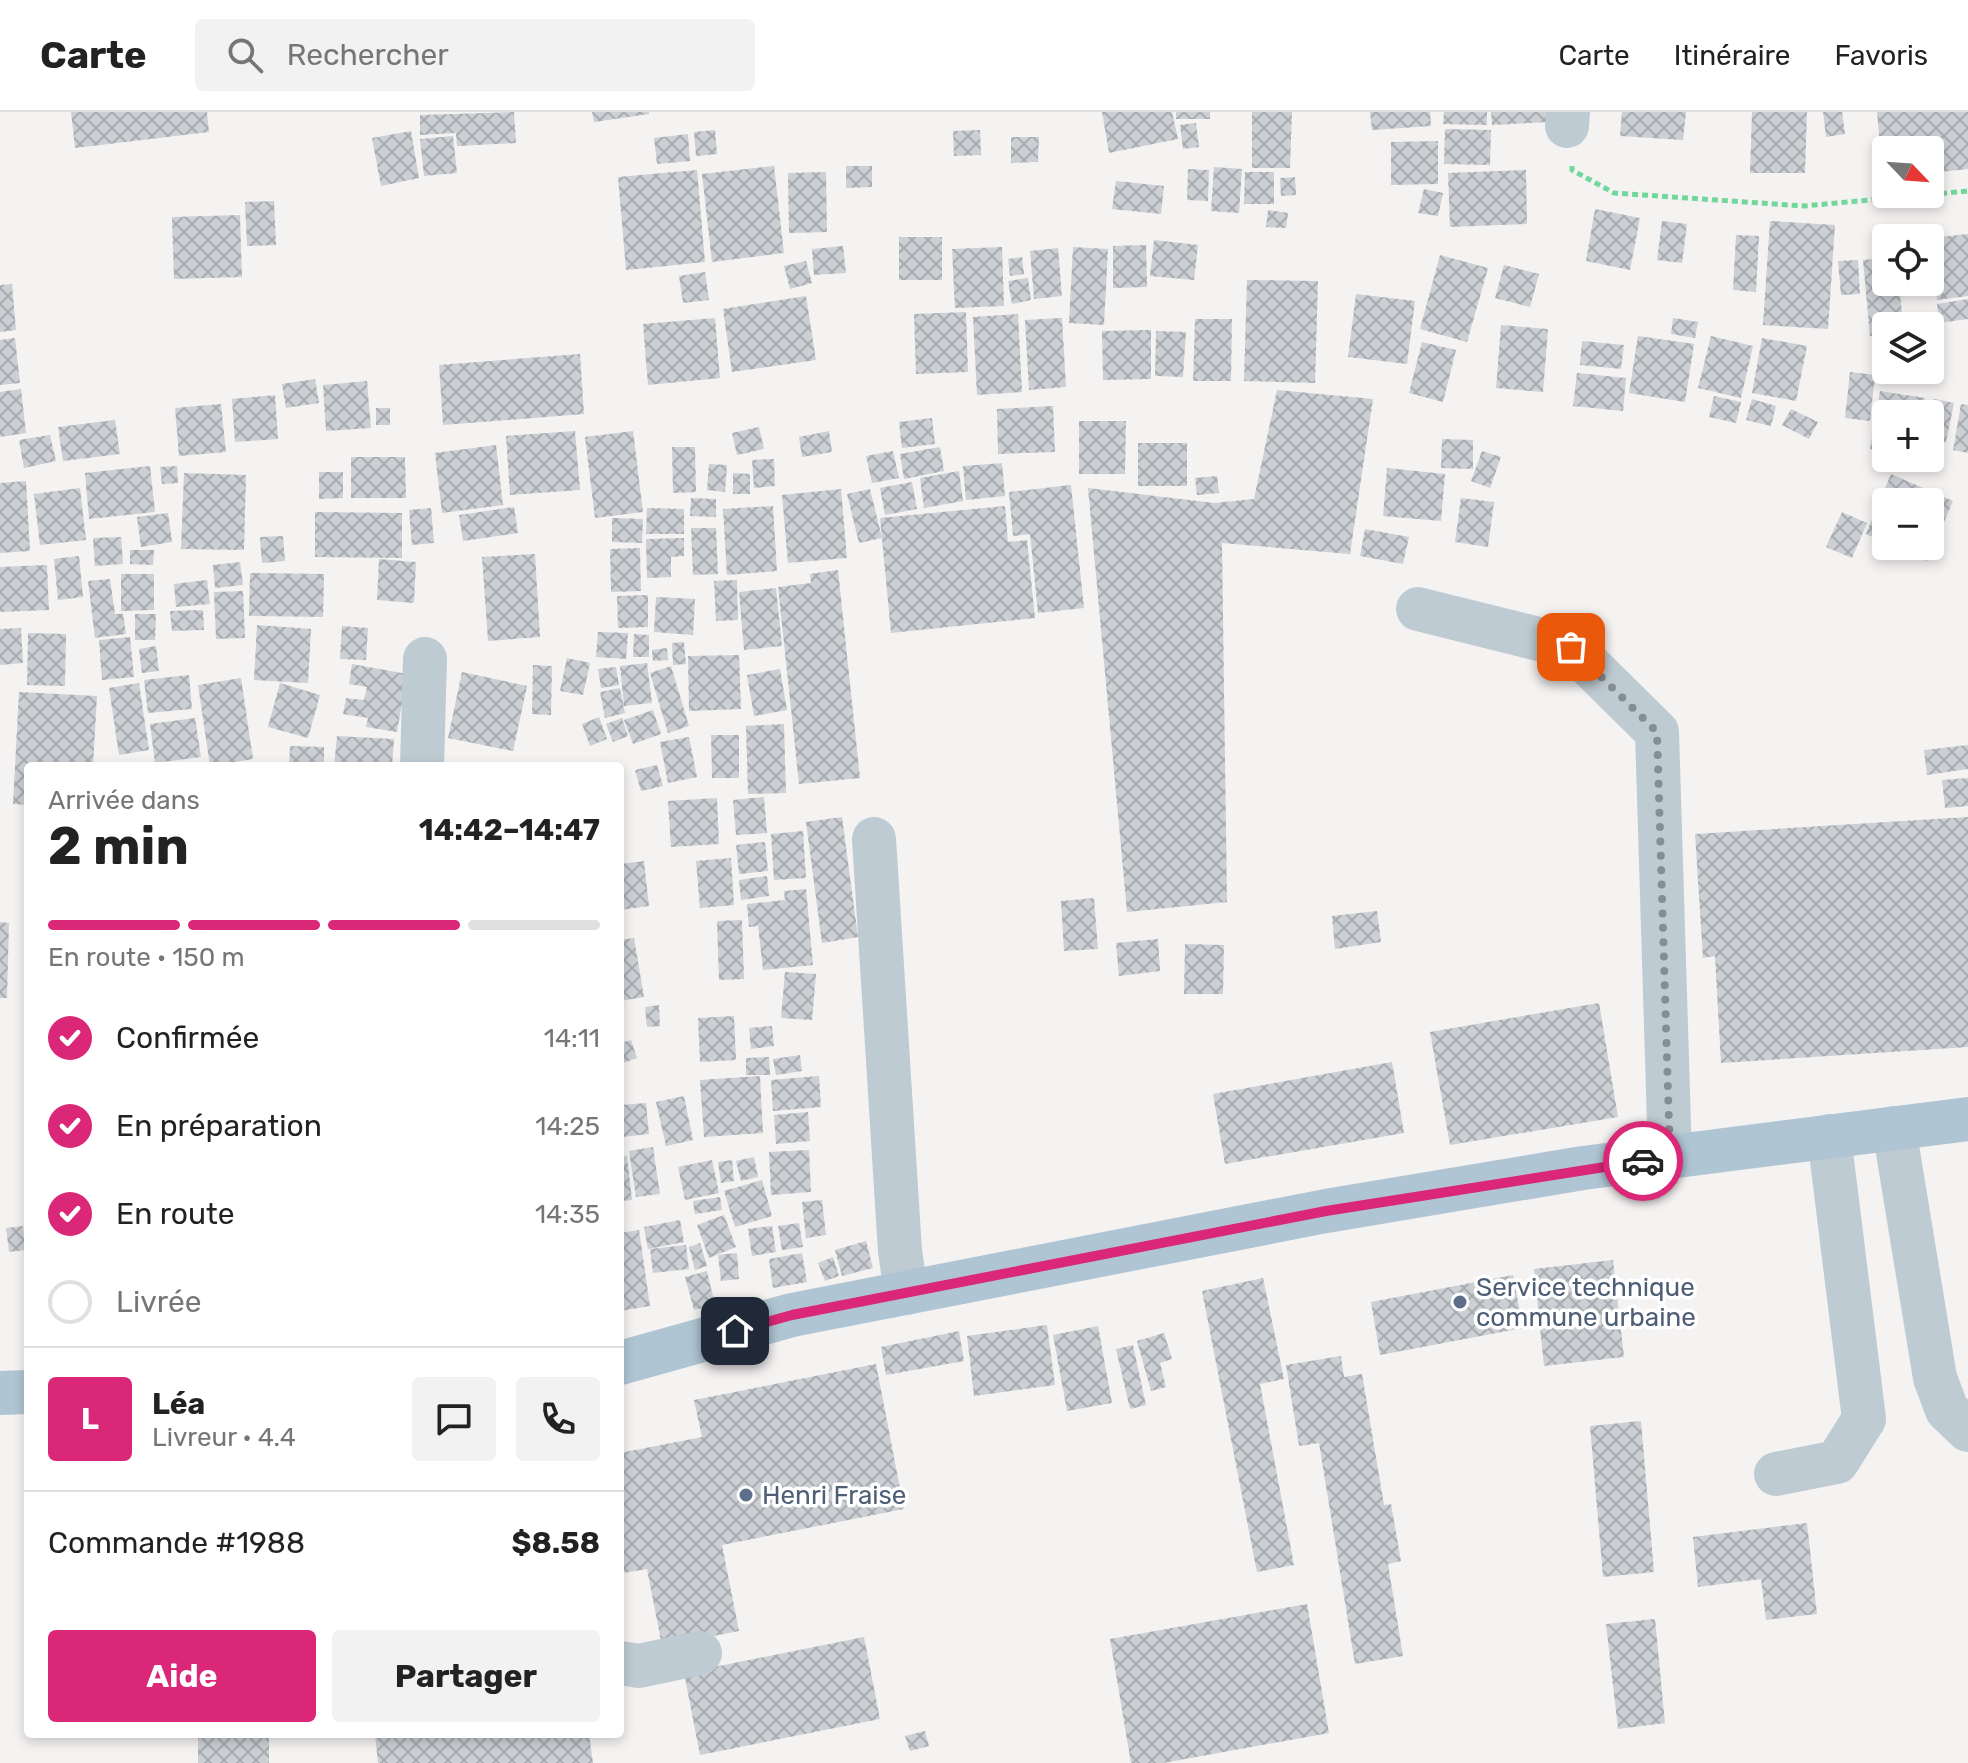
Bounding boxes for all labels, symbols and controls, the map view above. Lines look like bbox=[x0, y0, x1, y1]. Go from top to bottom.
search box bbox=[195, 19, 755, 91]
text: Carte bbox=[40, 32, 147, 78]
icon: search bbox=[223, 33, 267, 77]
text: Rechercher bbox=[287, 37, 449, 73]
text: Carte bbox=[1558, 39, 1630, 72]
text: Itinéraire bbox=[1674, 39, 1791, 72]
text: Favoris bbox=[1835, 39, 1928, 72]
north arrow bbox=[1872, 136, 1944, 208]
map controls bbox=[1872, 136, 1944, 560]
button: locate bbox=[1872, 224, 1944, 296]
button: layers bbox=[1872, 312, 1944, 384]
button: + bbox=[1872, 400, 1944, 472]
button: − bbox=[1872, 488, 1944, 560]
pin bbox=[1537, 613, 1605, 681]
icon: bag bbox=[1549, 625, 1593, 669]
text: Arrivée dans bbox=[48, 785, 200, 816]
text: 14:42–14:47 bbox=[419, 812, 600, 848]
text: 2 min bbox=[48, 815, 189, 877]
text: En route · 150 m bbox=[48, 942, 245, 973]
icon: check bbox=[48, 1016, 92, 1060]
text: Confirmée bbox=[116, 1020, 259, 1056]
text: 14:11 bbox=[544, 1023, 600, 1054]
icon: check bbox=[48, 1104, 92, 1148]
text: En préparation bbox=[116, 1108, 322, 1144]
text: 14:25 bbox=[535, 1111, 600, 1142]
courier bbox=[1603, 1121, 1683, 1201]
icon: car bbox=[1621, 1139, 1665, 1183]
icon: check bbox=[48, 1192, 92, 1236]
text: En route bbox=[116, 1196, 235, 1232]
text: 14:35 bbox=[535, 1199, 600, 1230]
place label: Service technique commune urbaine bbox=[1476, 1272, 1696, 1333]
text: Livrée bbox=[116, 1284, 201, 1320]
marker: Service technique commune urbaine bbox=[1451, 1293, 1469, 1311]
pin bbox=[701, 1297, 769, 1365]
icon: home bbox=[713, 1309, 757, 1353]
button: chat bbox=[412, 1377, 496, 1461]
button: phone bbox=[516, 1377, 600, 1461]
text: Léa bbox=[152, 1386, 205, 1422]
text: L bbox=[81, 1401, 99, 1437]
text: Livreur · 4.4 bbox=[152, 1422, 296, 1453]
place label: Henri Fraise bbox=[762, 1480, 906, 1511]
marker: Henri Fraise bbox=[737, 1486, 755, 1504]
text: Commande #1988 bbox=[48, 1525, 305, 1561]
text: $8.58 bbox=[512, 1525, 600, 1561]
button: Aide bbox=[48, 1630, 316, 1722]
button: Partager bbox=[332, 1630, 600, 1722]

